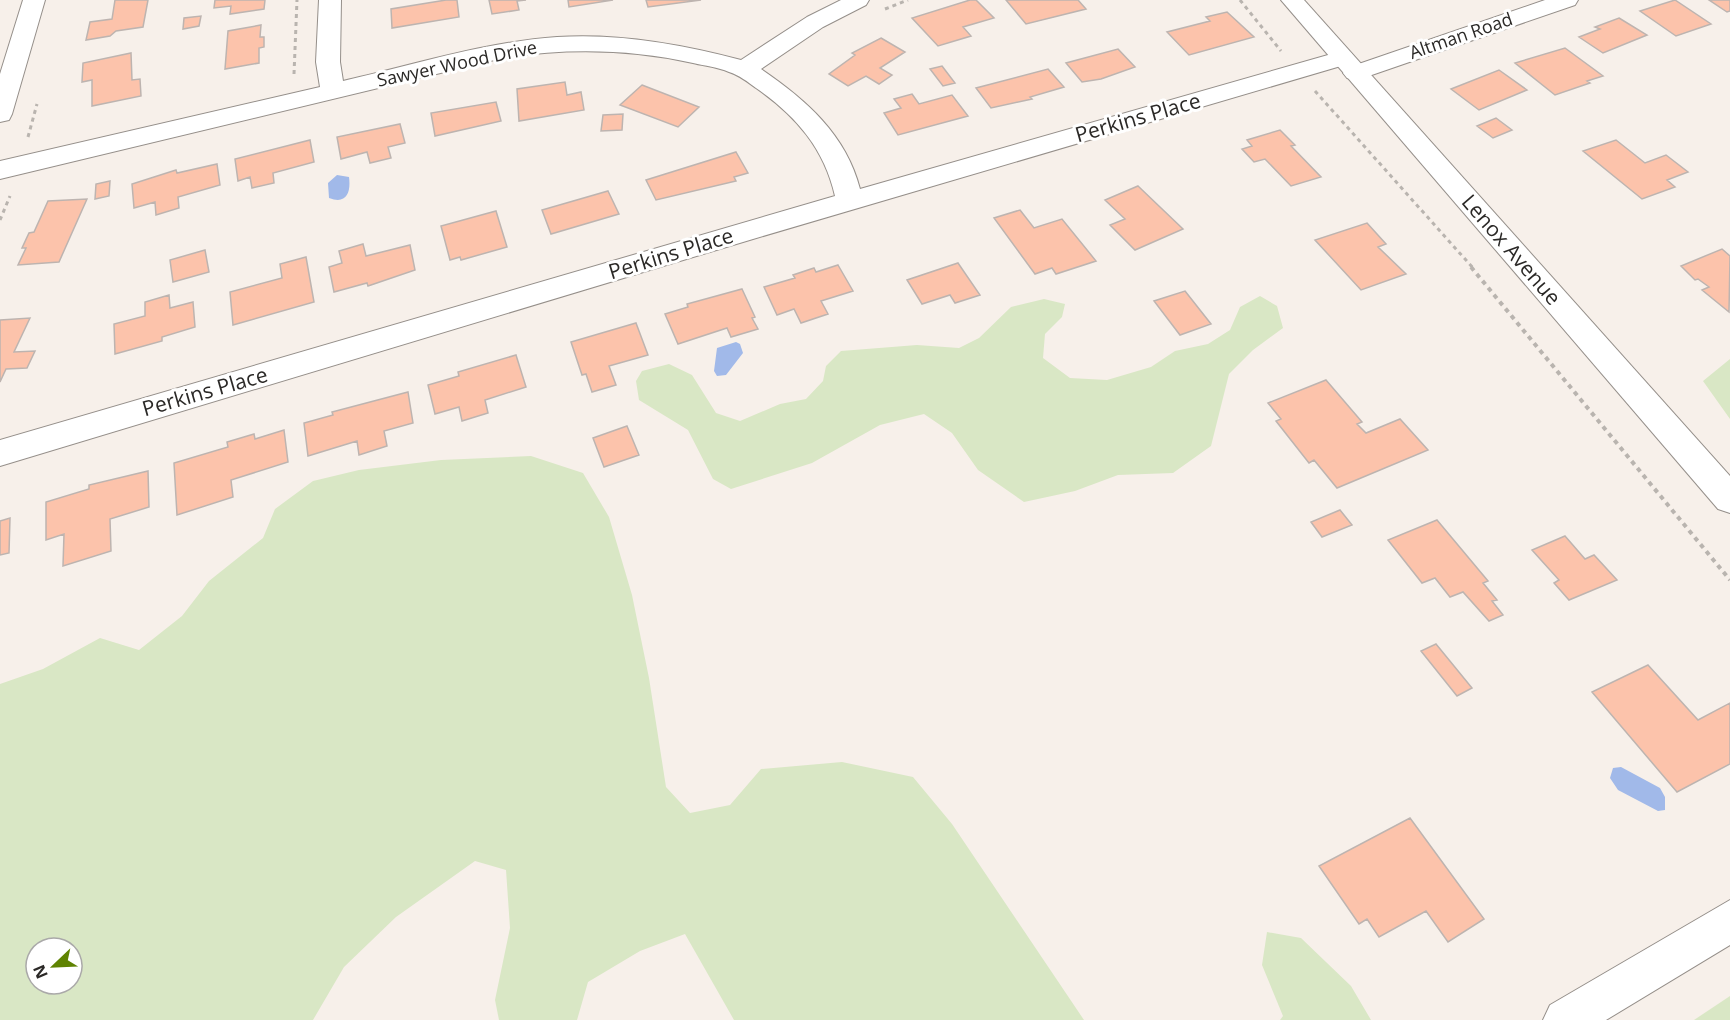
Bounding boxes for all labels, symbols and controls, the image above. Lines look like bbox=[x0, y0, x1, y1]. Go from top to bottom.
street label: Altman Road bbox=[1406, 6, 1515, 64]
street label: Sawyer Wood Drive bbox=[375, 34, 539, 92]
street label: Perkins Place bbox=[1072, 86, 1204, 148]
street label: Lenox Avenue bbox=[1456, 188, 1568, 311]
street label: Perkins Place bbox=[605, 221, 737, 285]
street label: Perkins Place bbox=[139, 360, 271, 422]
north arrow bbox=[24, 936, 84, 996]
text: N bbox=[28, 962, 53, 982]

